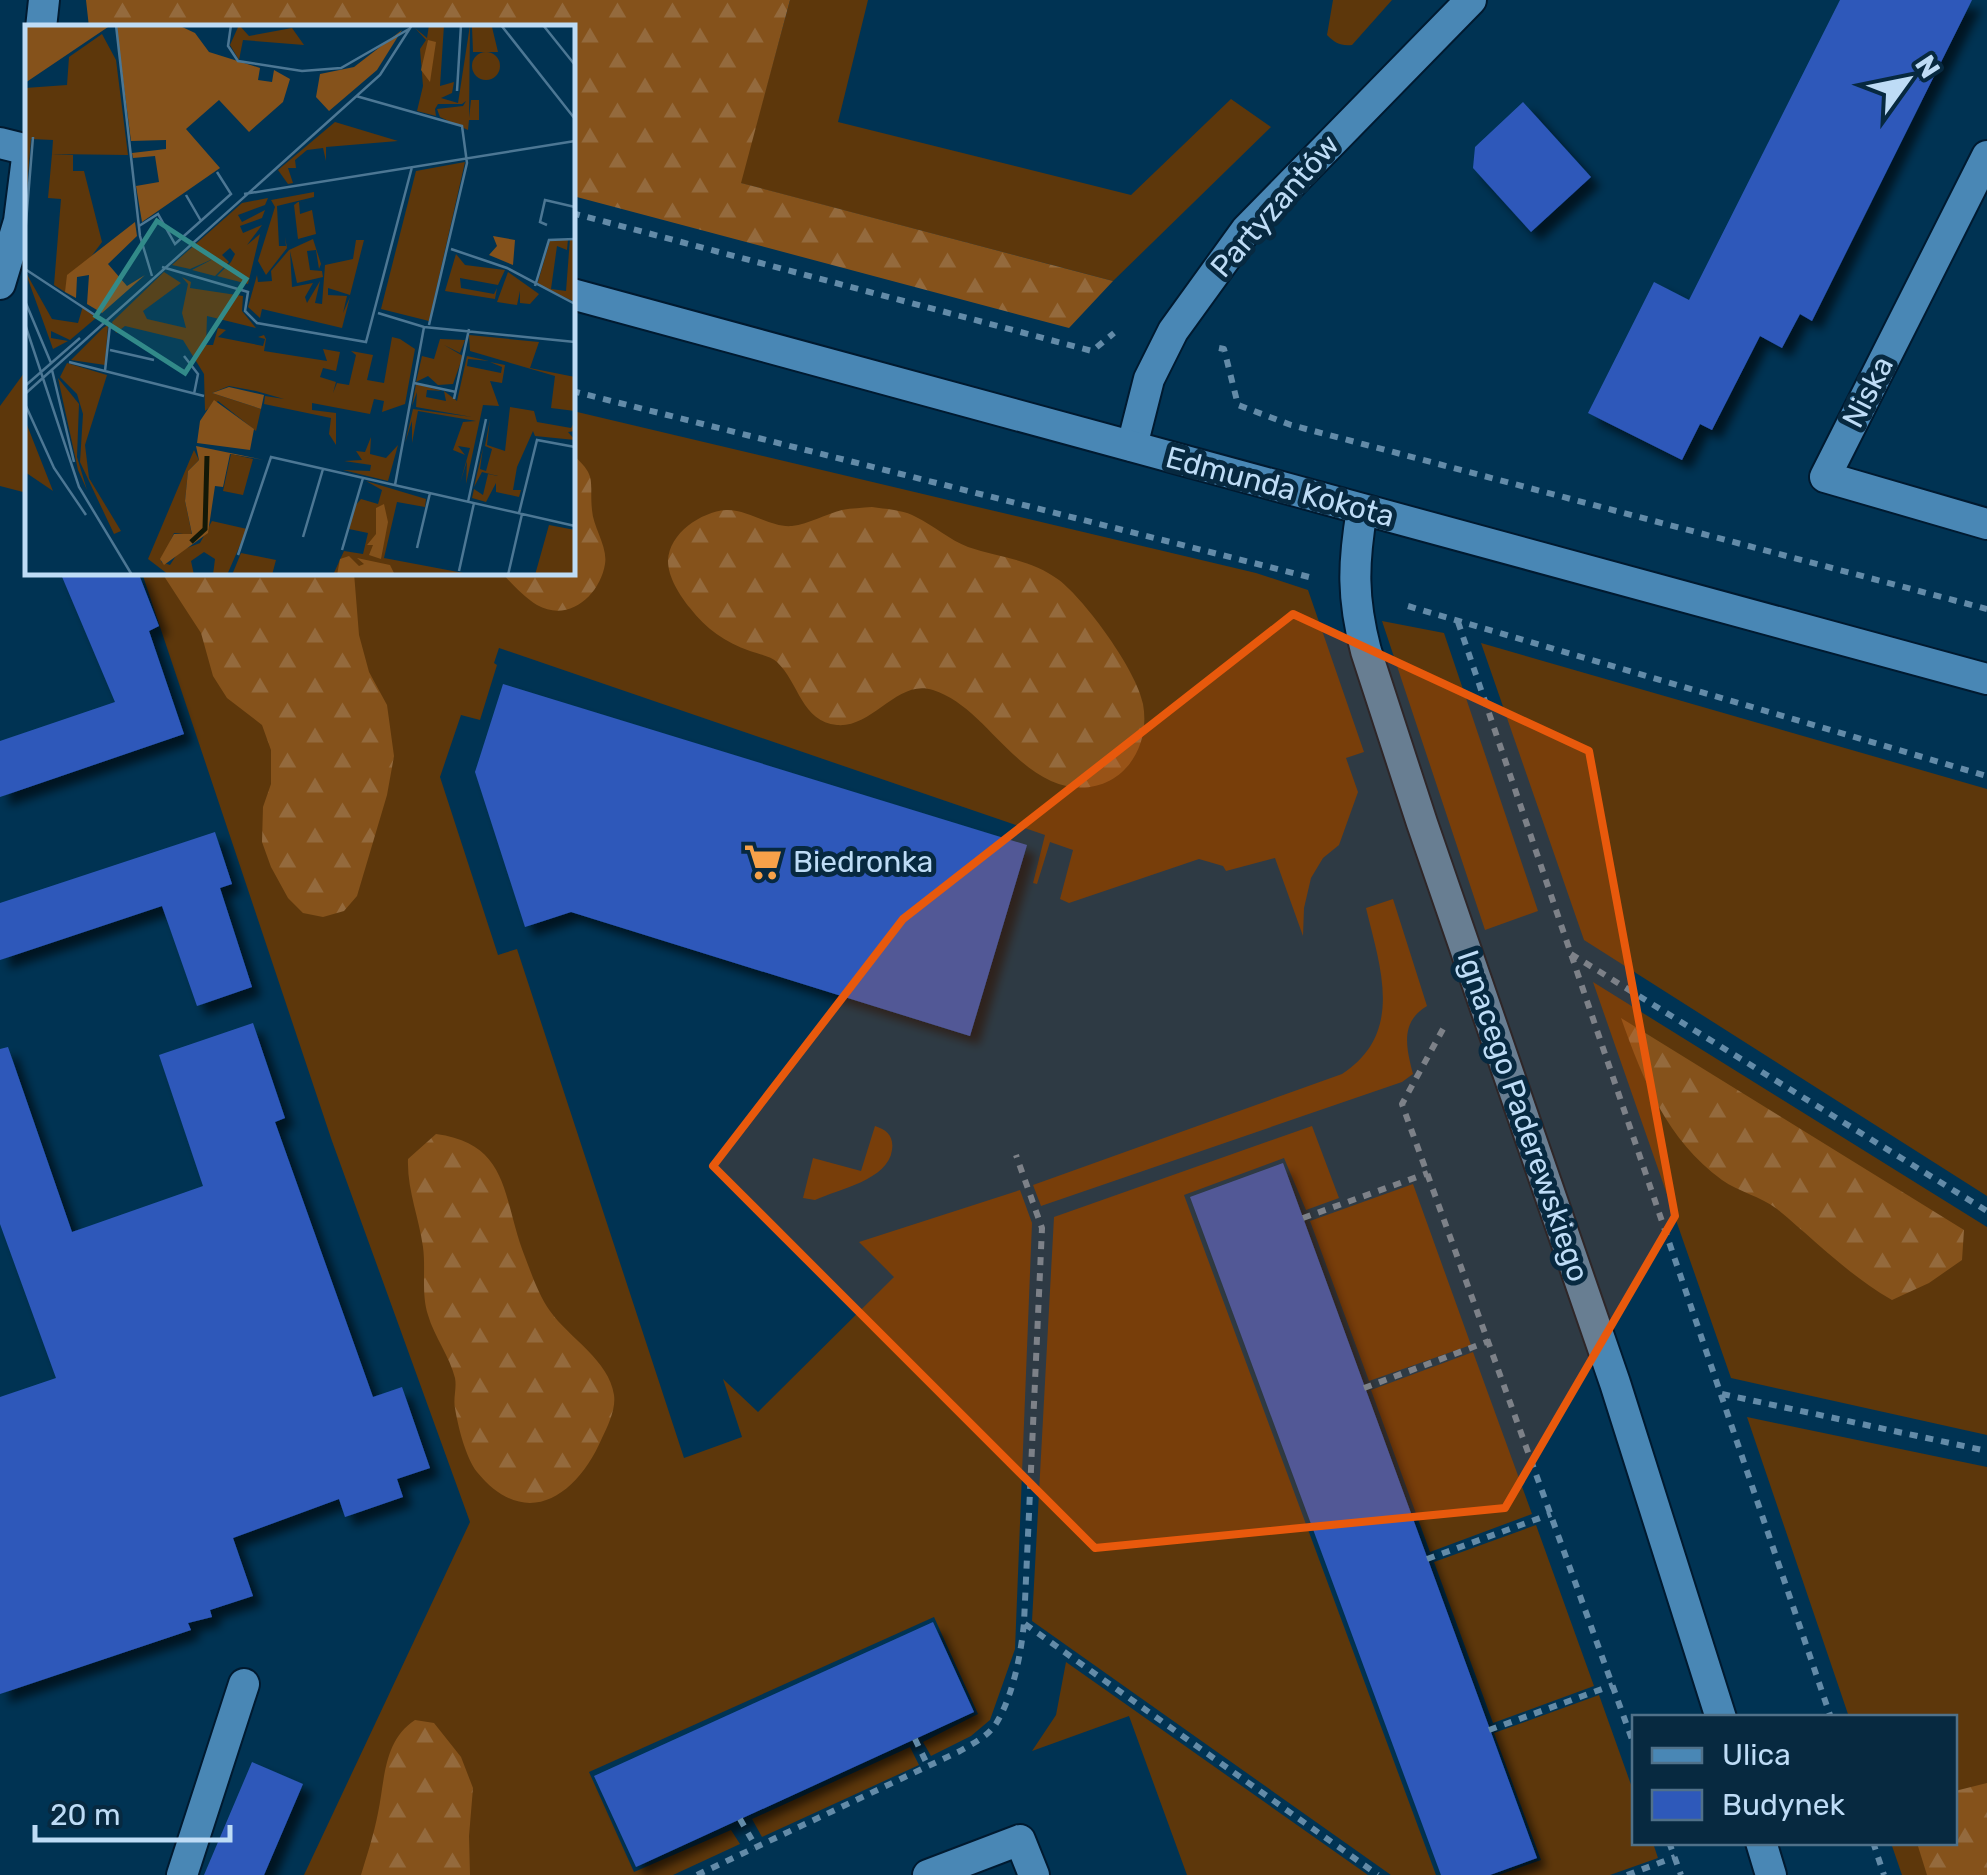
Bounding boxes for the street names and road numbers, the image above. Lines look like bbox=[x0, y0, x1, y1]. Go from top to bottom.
street label: Partyzantów bbox=[1203, 127, 1347, 285]
street label: Niska bbox=[1835, 350, 1901, 434]
street label: Edmunda Kokota bbox=[1162, 439, 1398, 535]
street label: Ignacego Paderewskiego bbox=[1449, 946, 1597, 1286]

